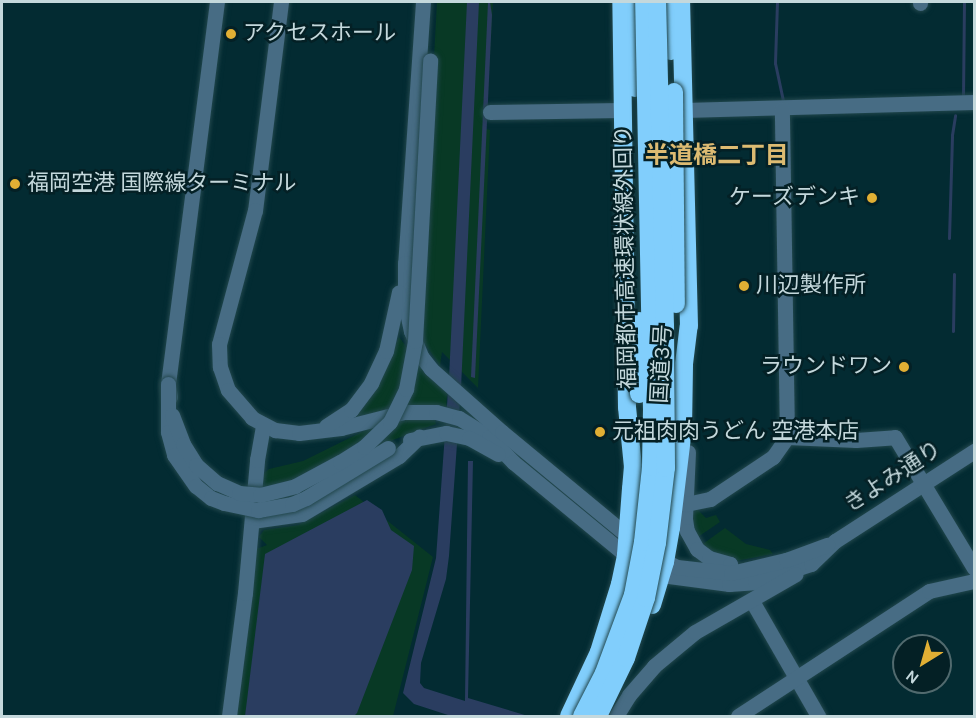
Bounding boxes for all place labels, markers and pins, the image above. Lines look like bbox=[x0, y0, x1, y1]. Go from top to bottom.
place label: アクセスホール bbox=[243, 21, 397, 47]
marker: アクセスホール bbox=[224, 27, 238, 41]
place label: 福岡空港 国際線ターミナル bbox=[27, 171, 296, 197]
marker: 福岡空港 国際線ターミナル bbox=[8, 177, 22, 191]
place label: ケーズデンキ bbox=[728, 185, 860, 211]
marker: ケーズデンキ bbox=[865, 191, 879, 205]
place label: 川辺製作所 bbox=[756, 273, 866, 299]
marker: 川辺製作所 bbox=[737, 279, 751, 293]
place label: ラウンドワン bbox=[760, 354, 892, 380]
marker: ラウンドワン bbox=[897, 360, 911, 374]
place label: 元祖肉肉うどん 空港本店 bbox=[612, 419, 859, 445]
marker: 元祖肉肉うどん 空港本店 bbox=[593, 425, 607, 439]

